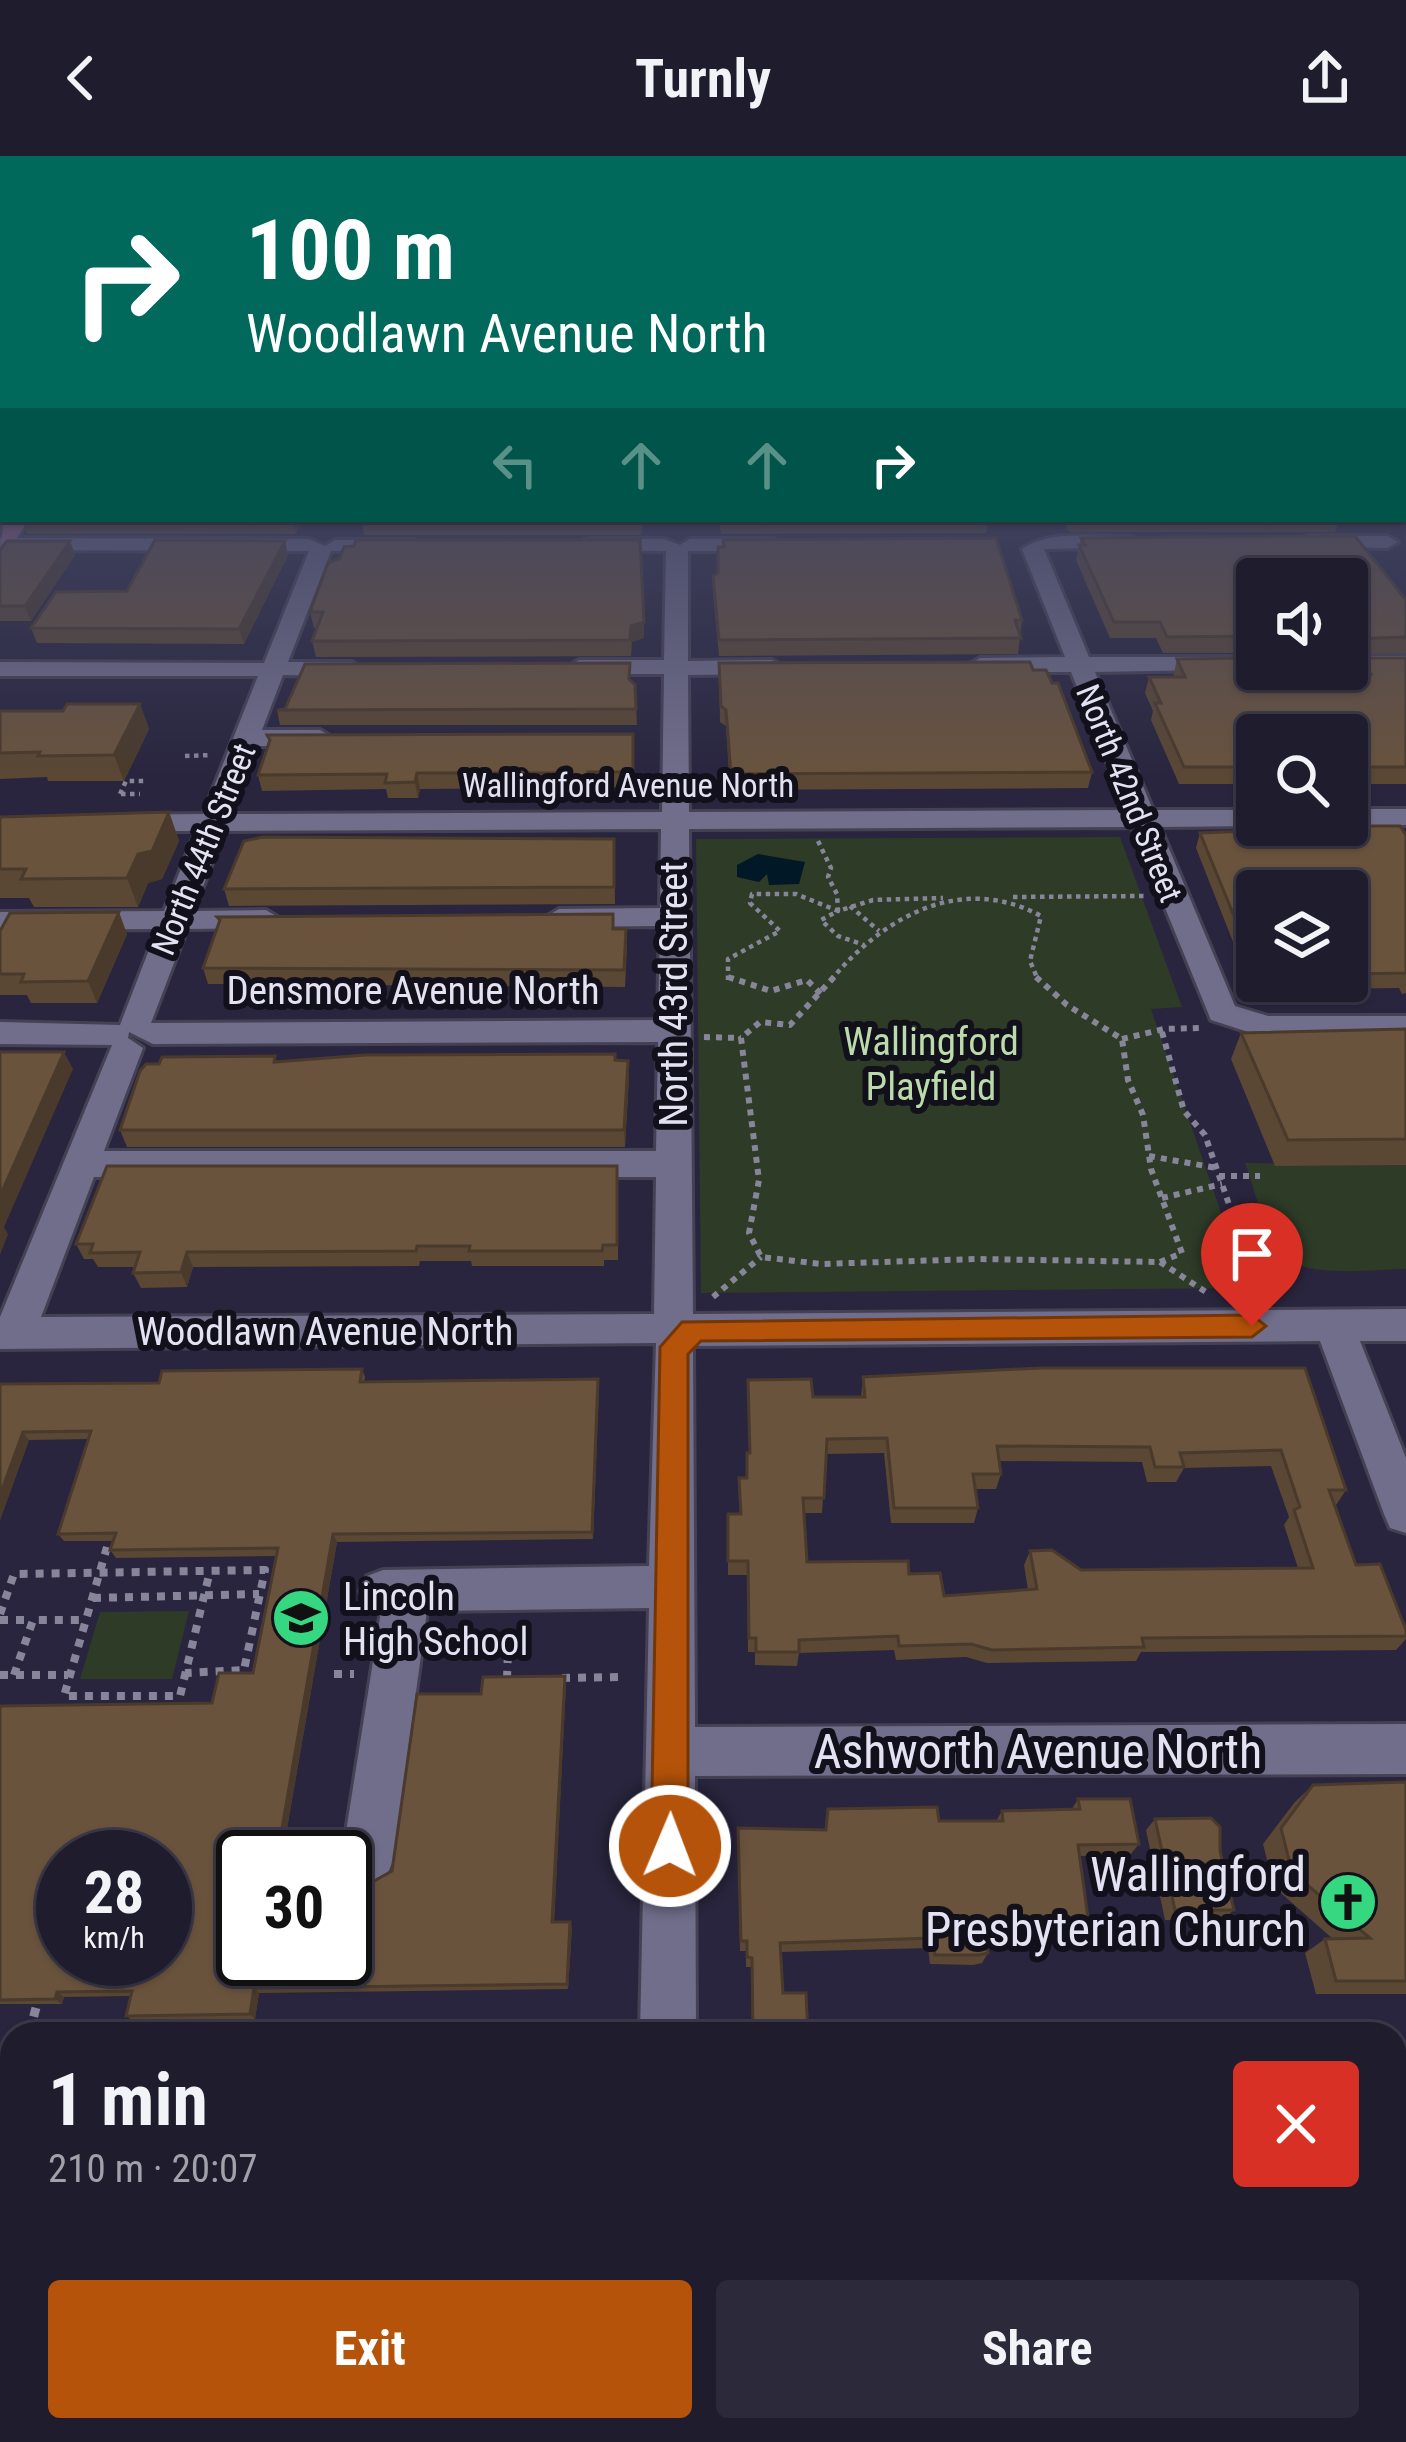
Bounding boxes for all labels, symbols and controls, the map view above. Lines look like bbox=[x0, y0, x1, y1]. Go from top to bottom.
icon: back bbox=[48, 45, 114, 111]
icon: share bbox=[1292, 45, 1358, 111]
text: Turnly bbox=[635, 47, 771, 110]
text: 100 m bbox=[246, 201, 455, 300]
icon: right bbox=[48, 204, 204, 360]
text: Woodlawn Avenue North bbox=[246, 302, 767, 365]
icon: left bbox=[482, 432, 548, 498]
icon: ahead bbox=[608, 432, 674, 498]
icon: ahead bbox=[734, 432, 800, 498]
icon: right bbox=[860, 432, 926, 498]
map controls bbox=[1236, 558, 1368, 1002]
button: sound bbox=[1236, 558, 1368, 690]
street label: North 42nd Street bbox=[1068, 679, 1191, 908]
button: search bbox=[1236, 714, 1368, 846]
street label: North 44th Street bbox=[143, 738, 264, 960]
street label: Wallingford Avenue North bbox=[462, 766, 794, 805]
street label: North 43rd Street bbox=[651, 861, 697, 1127]
button: layers bbox=[1236, 870, 1368, 1002]
street label: Densmore Avenue North bbox=[226, 968, 600, 1014]
park label: Wallingford Playfield bbox=[843, 1019, 1019, 1110]
pin bbox=[1201, 1203, 1303, 1326]
icon: arrive bbox=[1219, 1221, 1285, 1287]
street label: Woodlawn Avenue North bbox=[137, 1309, 513, 1355]
place label: Lincoln High School bbox=[343, 1574, 528, 1665]
school or university icon: Lincoln High School bbox=[270, 1587, 332, 1649]
street label: Ashworth Avenue North bbox=[814, 1723, 1262, 1780]
position arrow bbox=[607, 1783, 733, 1909]
speed limit sign: 30 bbox=[216, 1830, 372, 1986]
place label: Wallingford Presbyterian Church bbox=[925, 1846, 1306, 1958]
text: 28 bbox=[84, 1857, 144, 1928]
church icon: Wallingford Presbyterian Church bbox=[1317, 1871, 1379, 1933]
text: km/h bbox=[83, 1920, 145, 1955]
text: 1 min bbox=[48, 2058, 208, 2143]
button: close bbox=[1233, 2061, 1359, 2187]
text: 210 m · 20:07 bbox=[48, 2146, 258, 2192]
button: Exit bbox=[48, 2280, 692, 2418]
button: Share bbox=[716, 2280, 1359, 2418]

